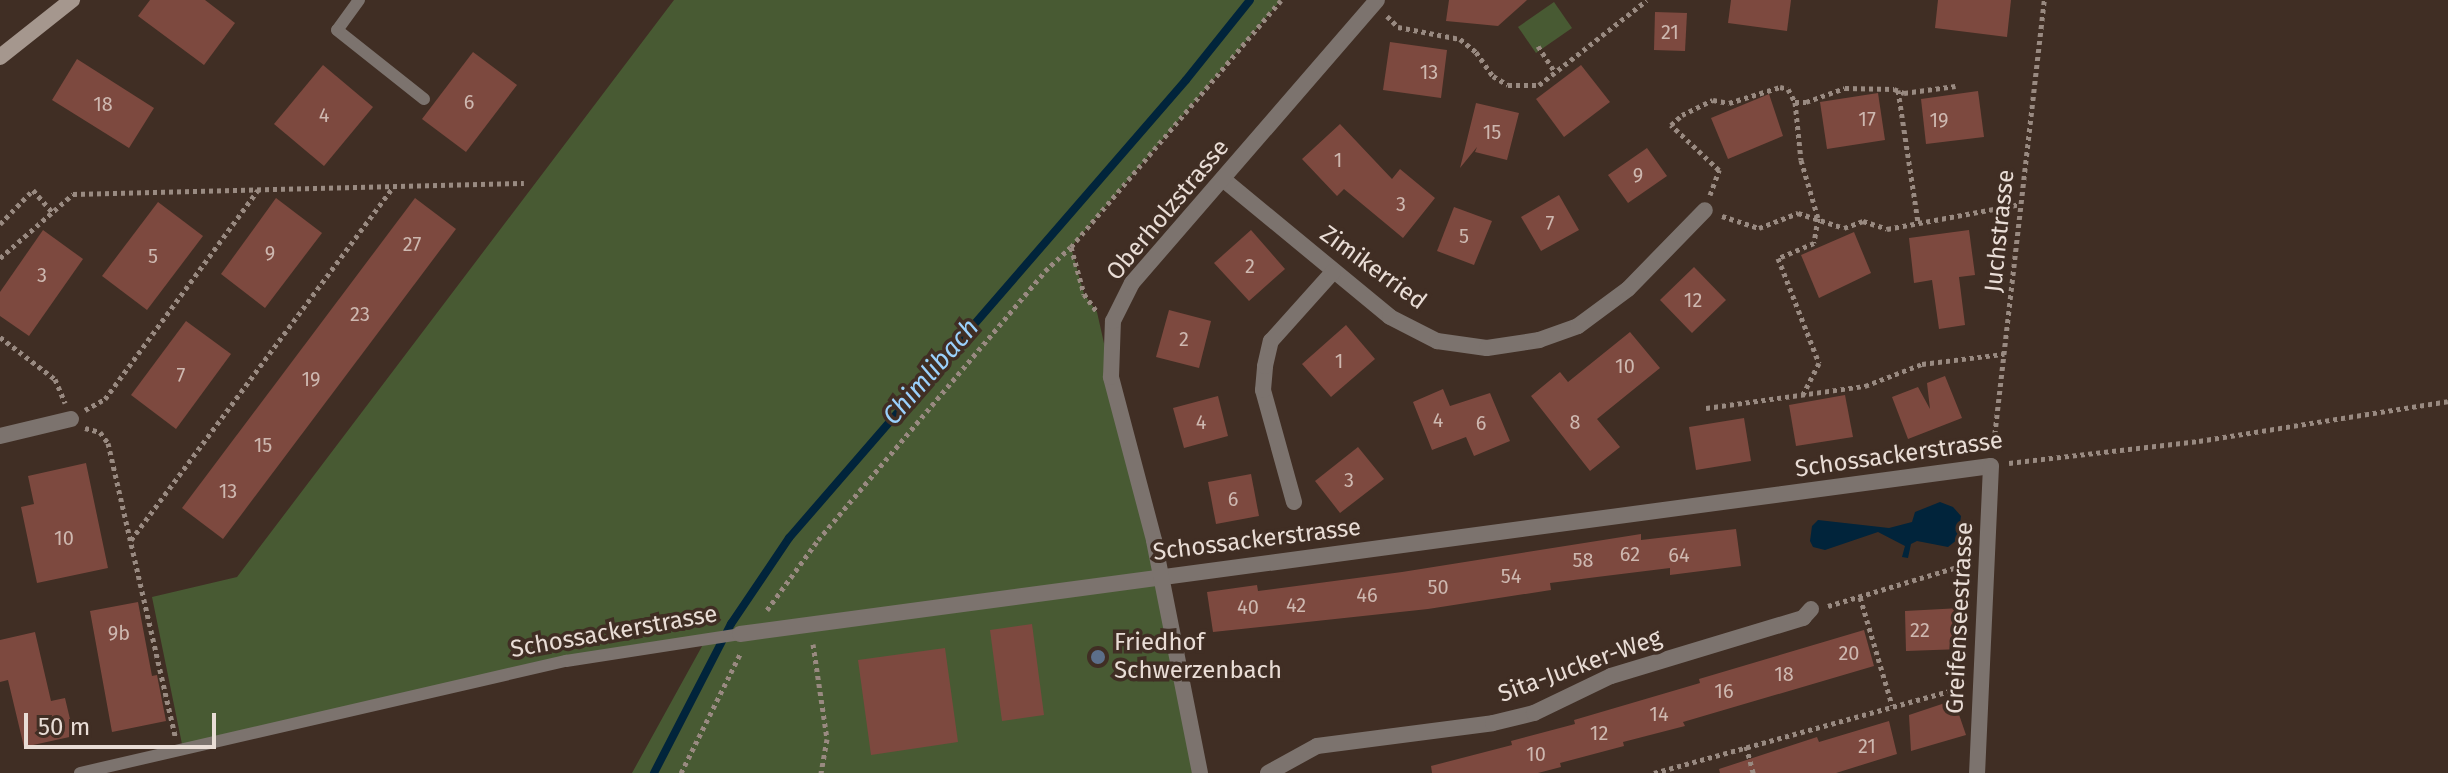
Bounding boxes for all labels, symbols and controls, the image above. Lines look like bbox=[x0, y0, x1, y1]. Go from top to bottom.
house number: 21 bbox=[1661, 20, 1679, 44]
house number: 13 bbox=[1420, 60, 1438, 84]
house number: 6 bbox=[464, 90, 474, 114]
house number: 18 bbox=[93, 92, 113, 116]
house number: 4 bbox=[319, 103, 329, 127]
house number: 17 bbox=[1858, 107, 1876, 131]
house number: 19 bbox=[1929, 108, 1949, 132]
house number: 15 bbox=[1483, 120, 1501, 144]
street label: Oberholzstrasse bbox=[1101, 134, 1235, 286]
house number: 1 bbox=[1334, 148, 1342, 172]
house number: 9 bbox=[1633, 163, 1643, 187]
street label: Juchstrasse bbox=[1979, 168, 2021, 294]
house number: 3 bbox=[1396, 192, 1406, 216]
house number: 7 bbox=[1546, 211, 1554, 235]
street label: Zimikerried bbox=[1314, 220, 1432, 316]
house number: 5 bbox=[1459, 224, 1469, 248]
house number: 27 bbox=[403, 232, 421, 256]
house number: 9 bbox=[265, 241, 275, 265]
house number: 5 bbox=[148, 244, 158, 268]
house number: 2 bbox=[1245, 254, 1255, 278]
house number: 3 bbox=[37, 263, 47, 287]
house number: 12 bbox=[1684, 288, 1702, 312]
house number: 23 bbox=[350, 302, 370, 326]
water label: Chimlibach bbox=[876, 313, 986, 431]
house number: 2 bbox=[1179, 327, 1189, 351]
house number: 1 bbox=[1335, 349, 1343, 373]
house number: 10 bbox=[1615, 354, 1635, 378]
house number: 7 bbox=[177, 363, 185, 387]
house number: 19 bbox=[301, 367, 321, 391]
house number: 4 bbox=[1433, 408, 1443, 432]
house number: 4 bbox=[1196, 410, 1206, 434]
house number: 8 bbox=[1569, 410, 1581, 434]
house number: 6 bbox=[1476, 411, 1486, 435]
street label: Schossackerstrasse bbox=[1793, 426, 2005, 484]
house number: 15 bbox=[254, 433, 272, 457]
house number: 3 bbox=[1344, 468, 1354, 492]
house number: 13 bbox=[219, 479, 237, 503]
house number: 6 bbox=[1228, 487, 1238, 511]
street label: Schossackerstrasse bbox=[1151, 513, 1363, 567]
street label: Greifenseestrasse bbox=[1941, 521, 1979, 715]
house number: 10 bbox=[54, 526, 74, 550]
house number: 62 bbox=[1620, 542, 1640, 566]
house number: 64 bbox=[1668, 543, 1690, 567]
house number: 58 bbox=[1572, 548, 1594, 572]
house number: 54 bbox=[1501, 564, 1521, 588]
house number: 50 bbox=[1427, 575, 1449, 599]
house number: 46 bbox=[1356, 583, 1378, 607]
house number: 42 bbox=[1286, 593, 1306, 617]
house number: 40 bbox=[1237, 595, 1259, 619]
street label: Schossackerstrasse bbox=[508, 600, 720, 664]
house number: 22 bbox=[1910, 618, 1930, 642]
house number: 9b bbox=[108, 621, 130, 645]
street label: Sita-Jucker-Weg bbox=[1494, 623, 1666, 709]
place label: Friedhof Schwerzenbach bbox=[1114, 629, 1282, 685]
house number: 20 bbox=[1838, 641, 1860, 665]
marker: Friedhof Schwerzenbach bbox=[1089, 648, 1107, 666]
house number: 18 bbox=[1774, 662, 1794, 686]
house number: 16 bbox=[1714, 679, 1734, 703]
scale bar bbox=[28, 697, 220, 747]
house number: 14 bbox=[1649, 702, 1669, 726]
text: 50 m bbox=[38, 713, 90, 741]
house number: 12 bbox=[1590, 721, 1608, 745]
house number: 21 bbox=[1858, 734, 1876, 758]
house number: 10 bbox=[1526, 742, 1546, 766]

